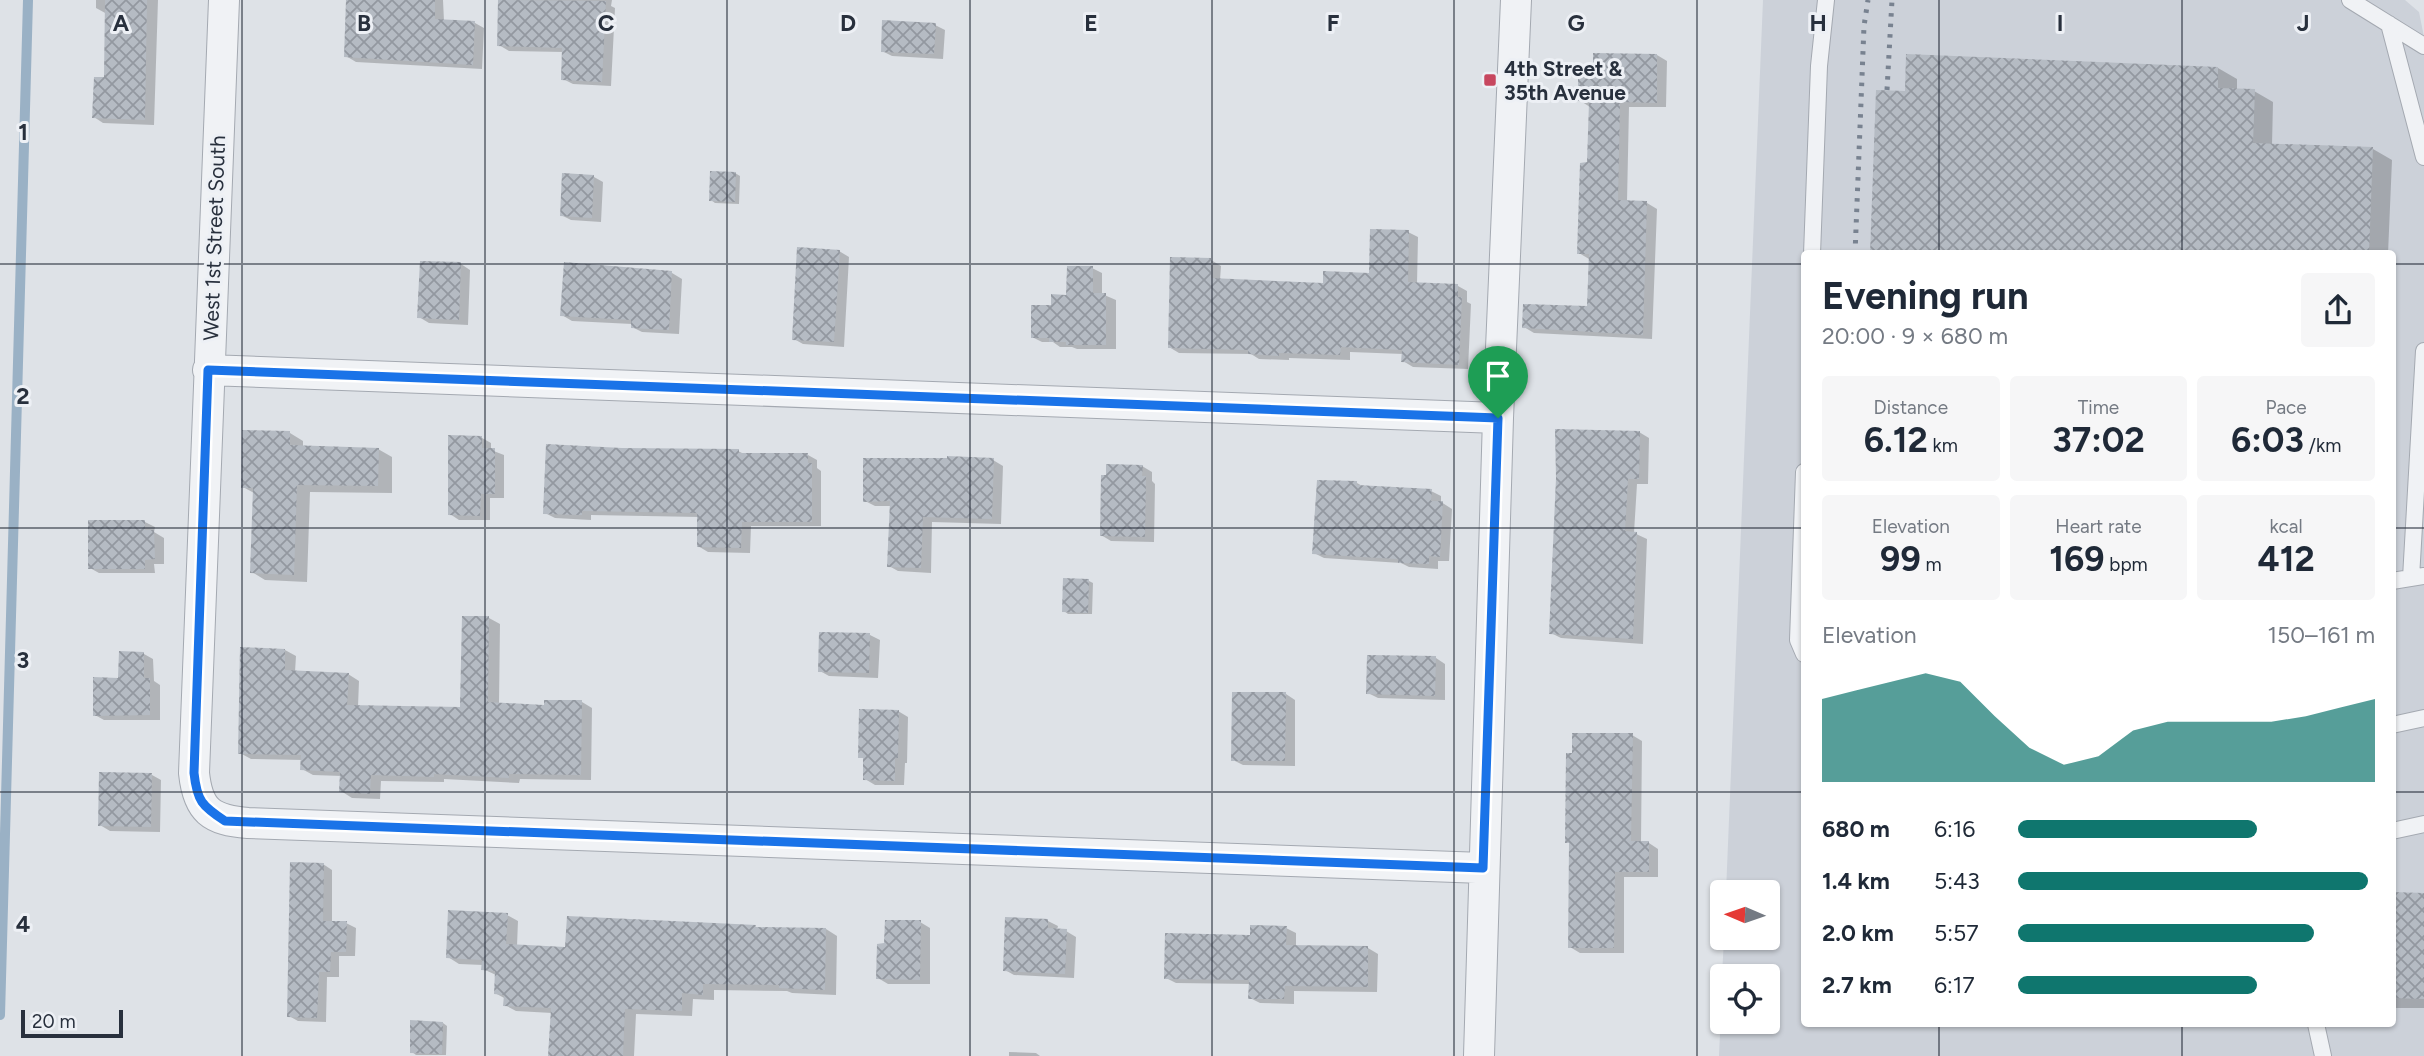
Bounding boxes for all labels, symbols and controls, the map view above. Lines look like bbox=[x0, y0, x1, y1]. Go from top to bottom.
text: A bbox=[113, 9, 130, 37]
text: B bbox=[357, 9, 371, 37]
text: C bbox=[598, 9, 615, 37]
text: D bbox=[840, 9, 856, 37]
text: E bbox=[1084, 9, 1098, 37]
text: F bbox=[1327, 9, 1340, 37]
text: G bbox=[1567, 9, 1585, 37]
text: H bbox=[1809, 9, 1827, 37]
text: I bbox=[2057, 9, 2063, 37]
text: J bbox=[2297, 9, 2309, 37]
place label: 4th Street & 35th Avenue bbox=[1504, 56, 1626, 105]
marker: 4th Street & 35th Avenue bbox=[1482, 72, 1498, 88]
text: 1 bbox=[18, 118, 28, 146]
street label: West 1st Street South bbox=[198, 135, 230, 341]
text: Evening run bbox=[1822, 273, 2029, 319]
button: share bbox=[2301, 273, 2375, 347]
text: 20:00 · 9 × 680 m bbox=[1822, 322, 2008, 350]
pin bbox=[1468, 346, 1528, 418]
icon: arrive bbox=[1479, 357, 1517, 395]
text: 2 bbox=[16, 382, 30, 410]
text: Distance bbox=[1874, 396, 1948, 419]
text: Time bbox=[2078, 396, 2119, 419]
text: Pace bbox=[2266, 396, 2307, 419]
text: 6.12 bbox=[1864, 419, 1928, 461]
text: 37:02 bbox=[2052, 419, 2145, 461]
text: 6:03 bbox=[2231, 419, 2304, 461]
text: km bbox=[1928, 434, 1958, 457]
text: /km bbox=[2304, 434, 2341, 457]
text: Elevation bbox=[1872, 515, 1950, 538]
text: Heart rate bbox=[2055, 515, 2142, 538]
text: kcal bbox=[2270, 515, 2303, 538]
text: 99 bbox=[1880, 538, 1921, 580]
text: 169 bbox=[2049, 538, 2105, 580]
text: 412 bbox=[2258, 538, 2315, 580]
text: m bbox=[1921, 553, 1942, 576]
text: bpm bbox=[2105, 553, 2148, 576]
text: Elevation bbox=[1822, 621, 1917, 649]
text: 150–161 m bbox=[2268, 621, 2375, 649]
text: 3 bbox=[17, 646, 29, 674]
text: 680 m bbox=[1822, 815, 1890, 843]
text: 6:16 bbox=[1934, 815, 1975, 843]
text: 1.4 km bbox=[1822, 867, 1890, 895]
text: 5:43 bbox=[1934, 867, 1980, 895]
north arrow bbox=[1710, 880, 1780, 950]
map controls bbox=[1710, 880, 1780, 1034]
text: 4 bbox=[16, 910, 30, 938]
text: 2.0 km bbox=[1822, 919, 1894, 947]
text: 5:57 bbox=[1934, 919, 1979, 947]
button: locate bbox=[1710, 964, 1780, 1034]
text: 2.7 km bbox=[1822, 971, 1892, 999]
text: 6:17 bbox=[1934, 971, 1975, 999]
scale bar bbox=[21, 1007, 122, 1039]
text: 20 m bbox=[32, 1010, 76, 1033]

